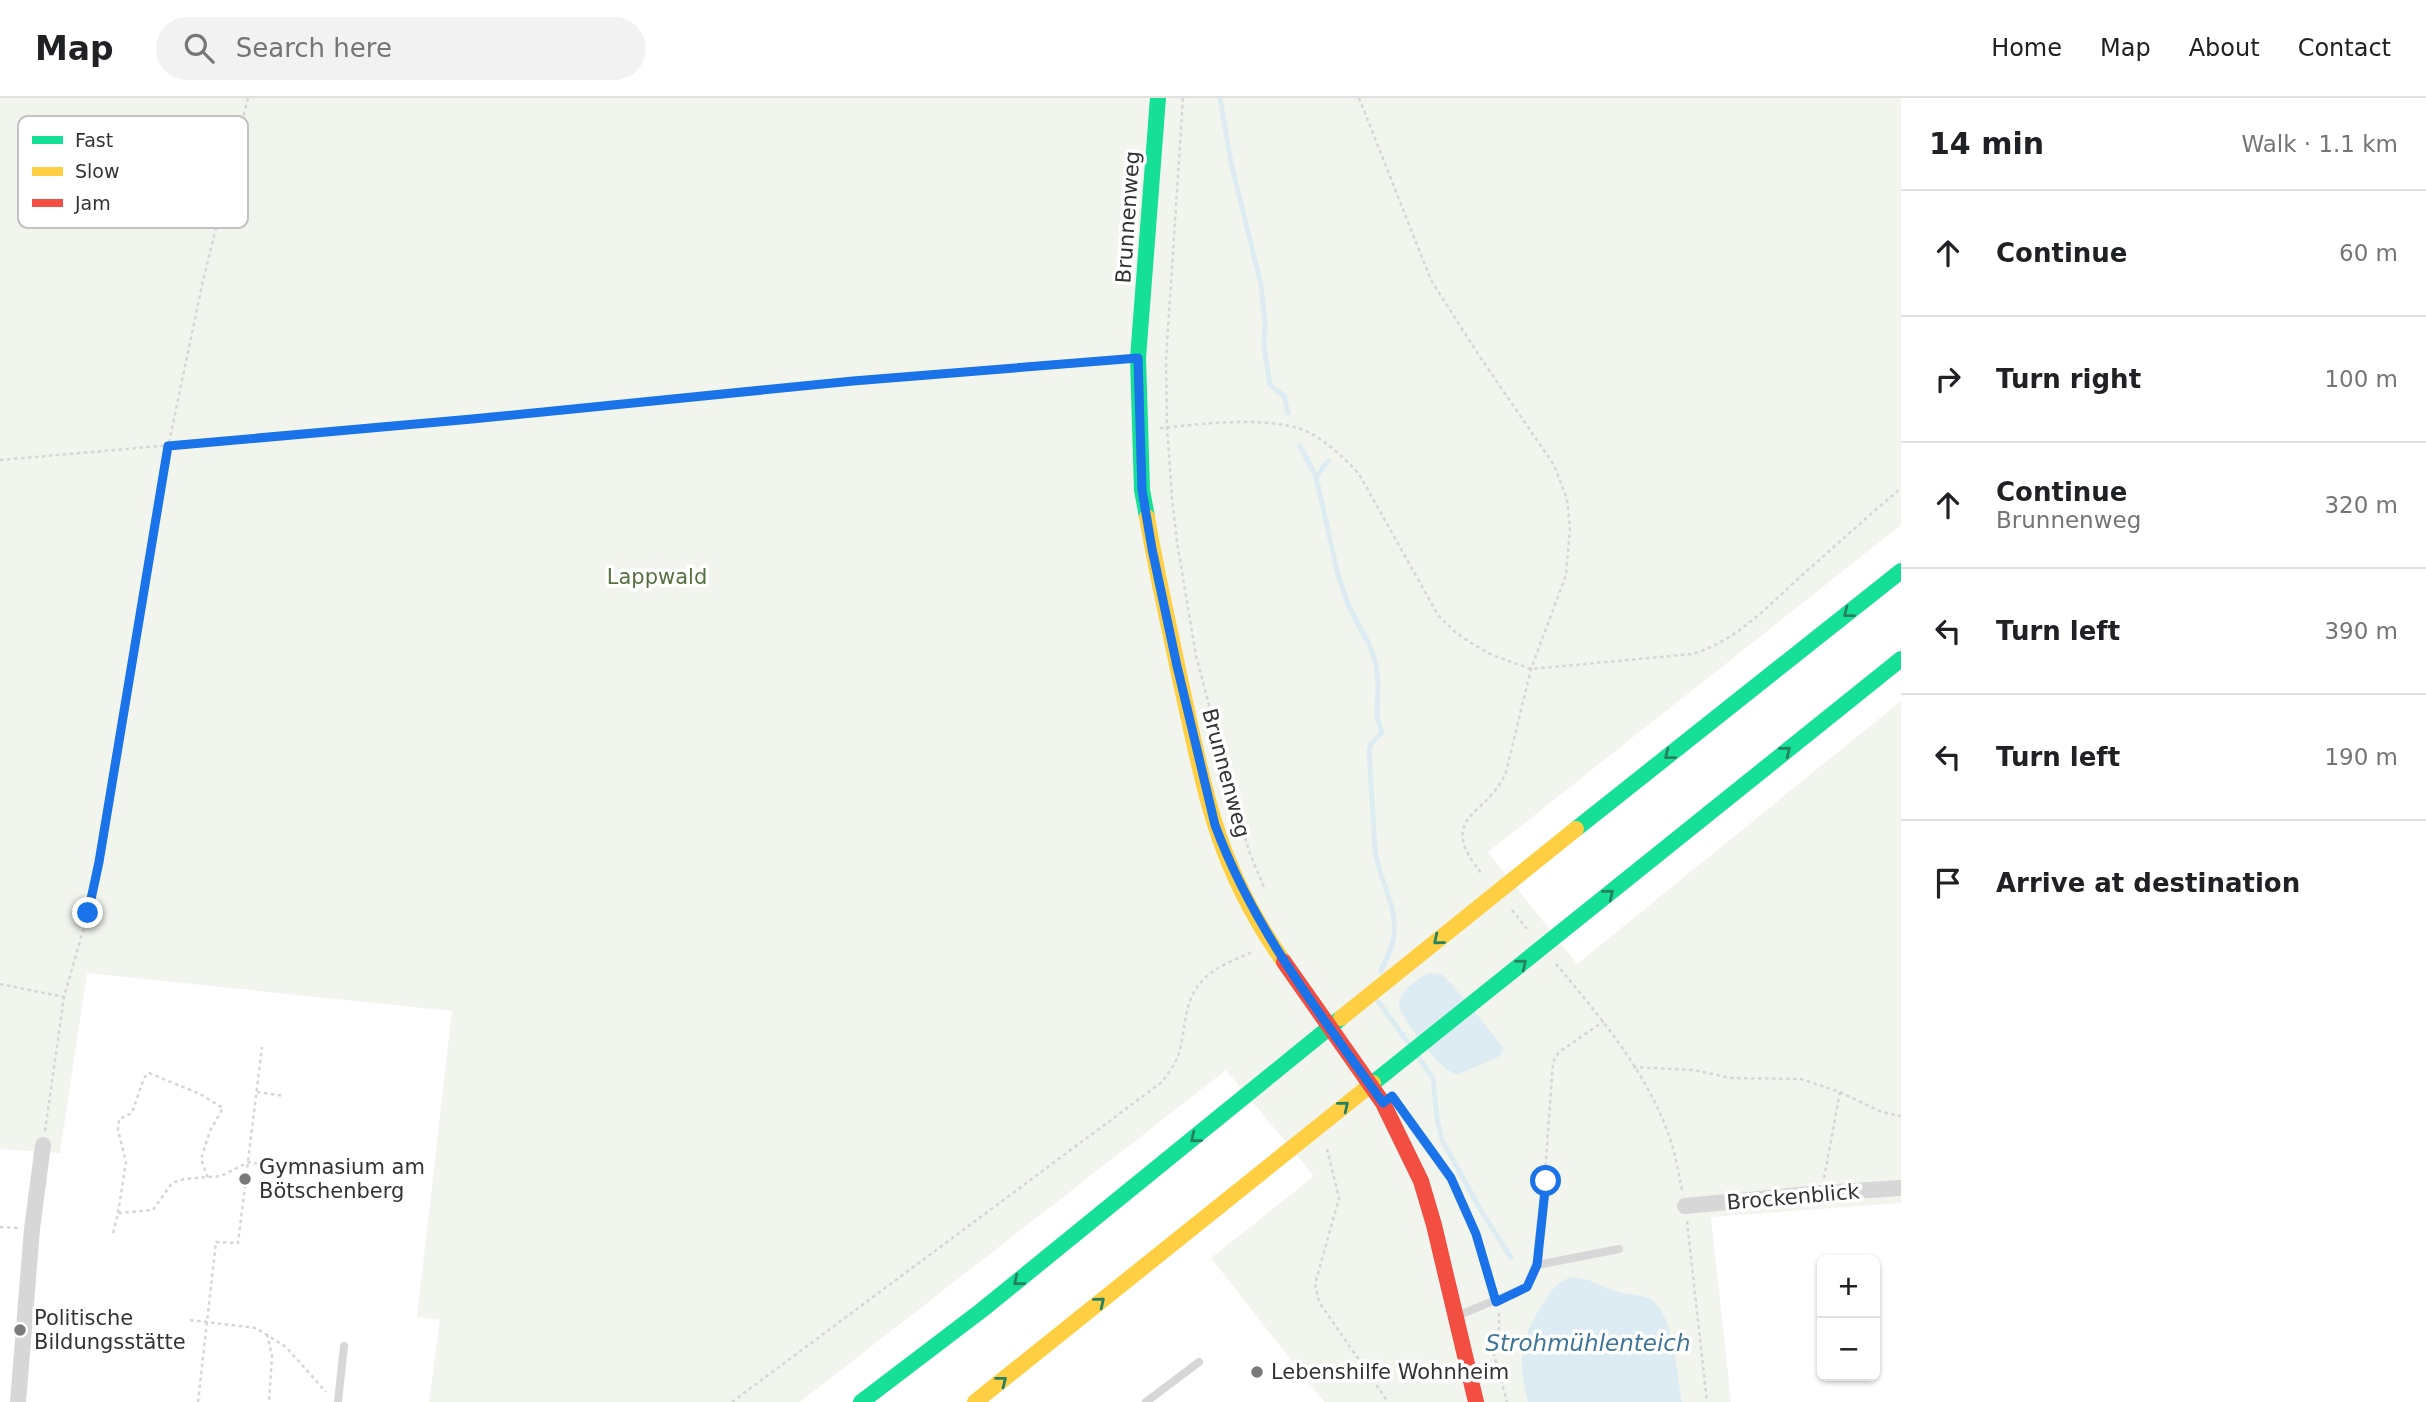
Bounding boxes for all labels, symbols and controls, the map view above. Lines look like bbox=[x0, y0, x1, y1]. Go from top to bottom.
search box bbox=[156, 17, 646, 80]
text: Map bbox=[35, 29, 114, 68]
icon: search bbox=[180, 29, 218, 67]
text: Search here bbox=[236, 33, 392, 63]
text: Home bbox=[1991, 34, 2062, 62]
text: Map bbox=[2100, 34, 2151, 62]
text: About bbox=[2189, 34, 2260, 62]
text: Contact bbox=[2298, 34, 2391, 62]
legend bbox=[18, 116, 248, 228]
text: 14 min bbox=[1929, 126, 2044, 161]
text: Fast bbox=[75, 129, 113, 151]
text: Walk · 1.1 km bbox=[2241, 131, 2398, 157]
street label: Brunnenweg bbox=[1111, 150, 1145, 284]
text: Slow bbox=[75, 160, 120, 182]
text: Jam bbox=[74, 192, 111, 214]
icon: ahead bbox=[1929, 234, 1967, 272]
text: Continue bbox=[1996, 238, 2127, 268]
text: 60 m bbox=[2339, 240, 2398, 266]
icon: right bbox=[1929, 360, 1967, 398]
text: Turn right bbox=[1996, 364, 2141, 394]
text: 100 m bbox=[2324, 366, 2398, 392]
text: Continue bbox=[1996, 477, 2127, 507]
icon: ahead bbox=[1929, 486, 1967, 524]
text: 320 m bbox=[2324, 492, 2398, 518]
text: Brunnenweg bbox=[1996, 507, 2141, 533]
park label: Lappwald bbox=[607, 565, 707, 589]
one-way arrow bbox=[1843, 605, 1855, 618]
icon: left bbox=[1929, 612, 1967, 650]
text: Turn left bbox=[1996, 616, 2120, 646]
text: 390 m bbox=[2324, 618, 2398, 644]
street label: Brunnenweg bbox=[1197, 706, 1255, 840]
icon: left bbox=[1929, 738, 1967, 776]
text: Turn left bbox=[1996, 742, 2120, 772]
text: 190 m bbox=[2324, 744, 2398, 770]
one-way arrow bbox=[1665, 746, 1677, 759]
one-way arrow bbox=[1779, 746, 1791, 759]
icon: arrive bbox=[1929, 864, 1967, 902]
text: Arrive at destination bbox=[1996, 868, 2300, 898]
one-way arrow bbox=[1602, 889, 1614, 902]
route end bbox=[72, 897, 103, 928]
one-way arrow bbox=[1434, 931, 1446, 944]
one-way arrow bbox=[1514, 959, 1526, 972]
one-way arrow bbox=[1336, 1102, 1349, 1114]
one-way arrow bbox=[1190, 1130, 1203, 1142]
place label: Gymnasium am Bötschenberg bbox=[259, 1155, 425, 1203]
route start bbox=[1530, 1165, 1561, 1196]
marker: Gymnasium am Bötschenberg bbox=[237, 1171, 253, 1187]
street label: Brockenblick bbox=[1726, 1179, 1861, 1215]
map controls bbox=[1817, 1255, 1880, 1381]
button: + bbox=[1817, 1255, 1880, 1318]
one-way arrow bbox=[1013, 1273, 1026, 1285]
one-way arrow bbox=[1093, 1298, 1105, 1311]
place label: Politische Bildungsstätte bbox=[34, 1306, 186, 1354]
button: − bbox=[1817, 1318, 1880, 1381]
marker: Politische Bildungsstätte bbox=[12, 1322, 28, 1338]
water label: Strohmühlenteich bbox=[1485, 1330, 1691, 1356]
place label: Lebenshilfe Wohnheim bbox=[1271, 1360, 1509, 1384]
marker: Lebenshilfe Wohnheim bbox=[1249, 1364, 1265, 1380]
one-way arrow bbox=[994, 1377, 1006, 1390]

